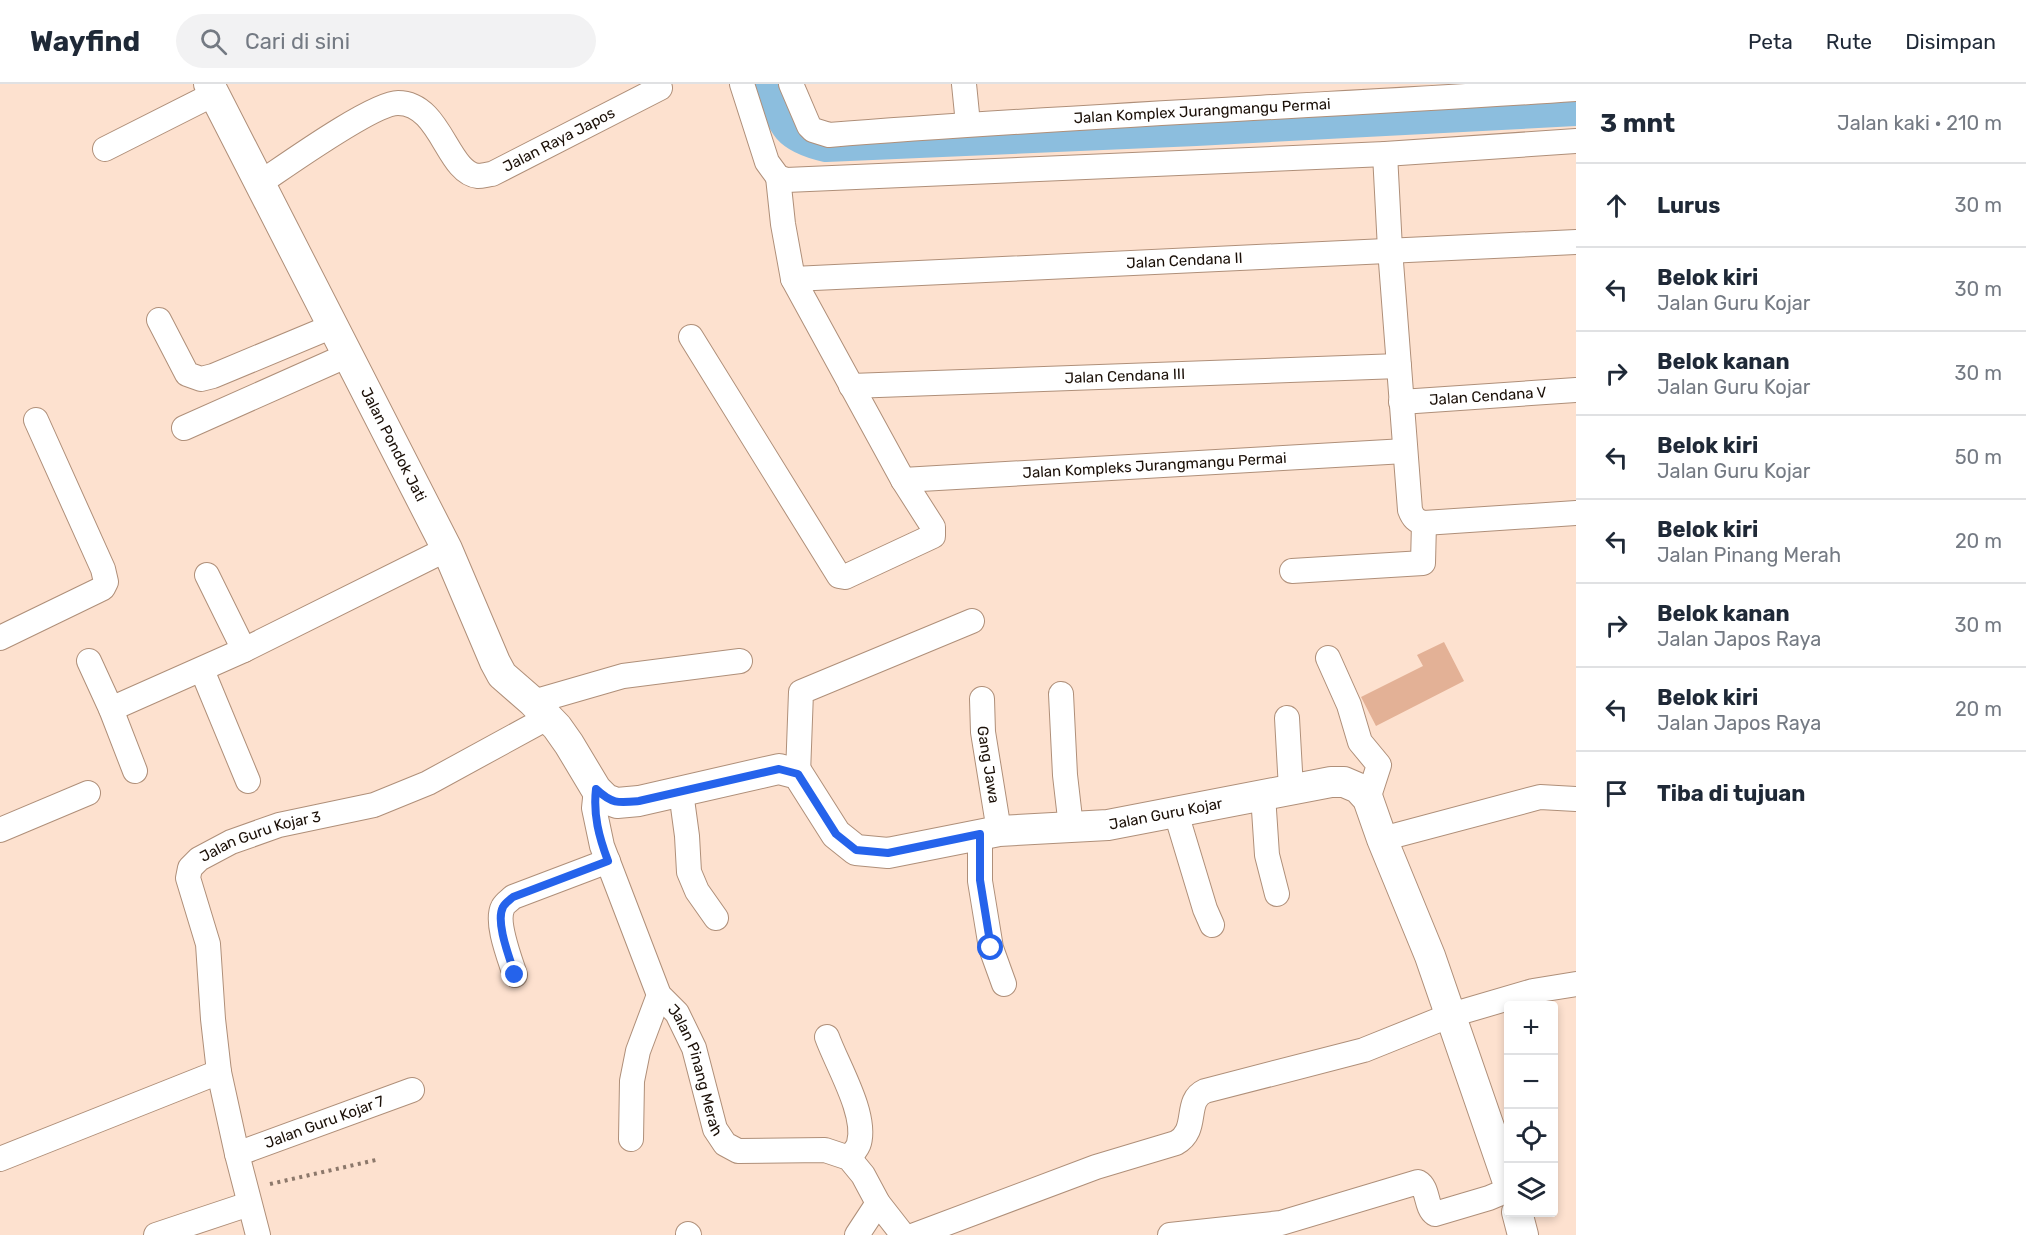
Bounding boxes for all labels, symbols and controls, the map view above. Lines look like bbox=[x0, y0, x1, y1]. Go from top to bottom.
search box bbox=[176, 14, 596, 68]
text: Wayfind bbox=[30, 25, 140, 58]
icon: search bbox=[197, 25, 230, 58]
text: Cari di sini bbox=[245, 28, 350, 55]
text: Peta bbox=[1748, 29, 1793, 54]
text: Rute bbox=[1826, 29, 1872, 54]
text: Disimpan bbox=[1905, 29, 1996, 54]
street label: Jalan Komplex Jurangmangu Permai bbox=[1073, 95, 1331, 127]
street label: Jalan Raya Japos bbox=[500, 103, 618, 176]
text: 3 mnt bbox=[1600, 108, 1675, 139]
text: Jalan kaki · 210 m bbox=[1837, 111, 2002, 135]
icon: ahead bbox=[1600, 189, 1633, 222]
text: Lurus bbox=[1657, 192, 1720, 219]
text: 30 m bbox=[1955, 193, 2002, 217]
street label: Jalan Cendana II bbox=[1126, 249, 1243, 272]
text: Belok kiri bbox=[1657, 264, 1758, 291]
icon: left bbox=[1600, 273, 1633, 306]
text: 30 m bbox=[1955, 277, 2002, 301]
text: Jalan Guru Kojar bbox=[1657, 291, 1810, 315]
text: Belok kanan bbox=[1657, 348, 1790, 375]
icon: right bbox=[1600, 357, 1633, 390]
text: 30 m bbox=[1955, 361, 2002, 385]
street label: Jalan Cendana III bbox=[1064, 365, 1185, 387]
text: Jalan Guru Kojar bbox=[1657, 375, 1810, 399]
street label: Jalan Cendana V bbox=[1428, 383, 1547, 409]
street label: Jalan Pondok Jati bbox=[357, 384, 430, 505]
text: Belok kiri bbox=[1657, 432, 1758, 459]
icon: left bbox=[1600, 441, 1633, 474]
text: 50 m bbox=[1955, 445, 2002, 469]
street label: Jalan Kompleks Jurangmangu Permai bbox=[1022, 449, 1287, 482]
text: Jalan Guru Kojar bbox=[1657, 459, 1810, 483]
text: Belok kiri bbox=[1657, 516, 1758, 543]
icon: left bbox=[1600, 525, 1633, 558]
text: 20 m bbox=[1955, 529, 2002, 553]
text: Jalan Pinang Merah bbox=[1657, 543, 1841, 567]
text: Belok kanan bbox=[1657, 600, 1790, 627]
icon: right bbox=[1600, 609, 1633, 642]
text: 30 m bbox=[1955, 613, 2002, 637]
text: Jalan Japos Raya bbox=[1657, 627, 1821, 651]
text: Belok kiri bbox=[1657, 684, 1758, 711]
icon: left bbox=[1600, 693, 1633, 726]
text: 20 m bbox=[1955, 697, 2002, 721]
text: Jalan Japos Raya bbox=[1657, 711, 1821, 735]
street label: Gang Jawa bbox=[974, 726, 1003, 805]
icon: arrive bbox=[1600, 777, 1633, 810]
text: Tiba di tujuan bbox=[1657, 780, 1805, 807]
street label: Jalan Guru Kojar bbox=[1107, 794, 1224, 834]
street label: Jalan Guru Kojar 3 bbox=[197, 807, 323, 866]
route start bbox=[977, 934, 1003, 960]
route end bbox=[501, 961, 527, 987]
street label: Jalan Pinang Merah bbox=[664, 1000, 726, 1139]
map controls bbox=[1504, 1001, 1558, 1217]
button: + bbox=[1504, 1001, 1558, 1055]
button: − bbox=[1504, 1055, 1558, 1109]
street label: Jalan Guru Kojar 7 bbox=[262, 1092, 387, 1152]
button: locate bbox=[1504, 1109, 1558, 1163]
button: layers bbox=[1504, 1163, 1558, 1217]

